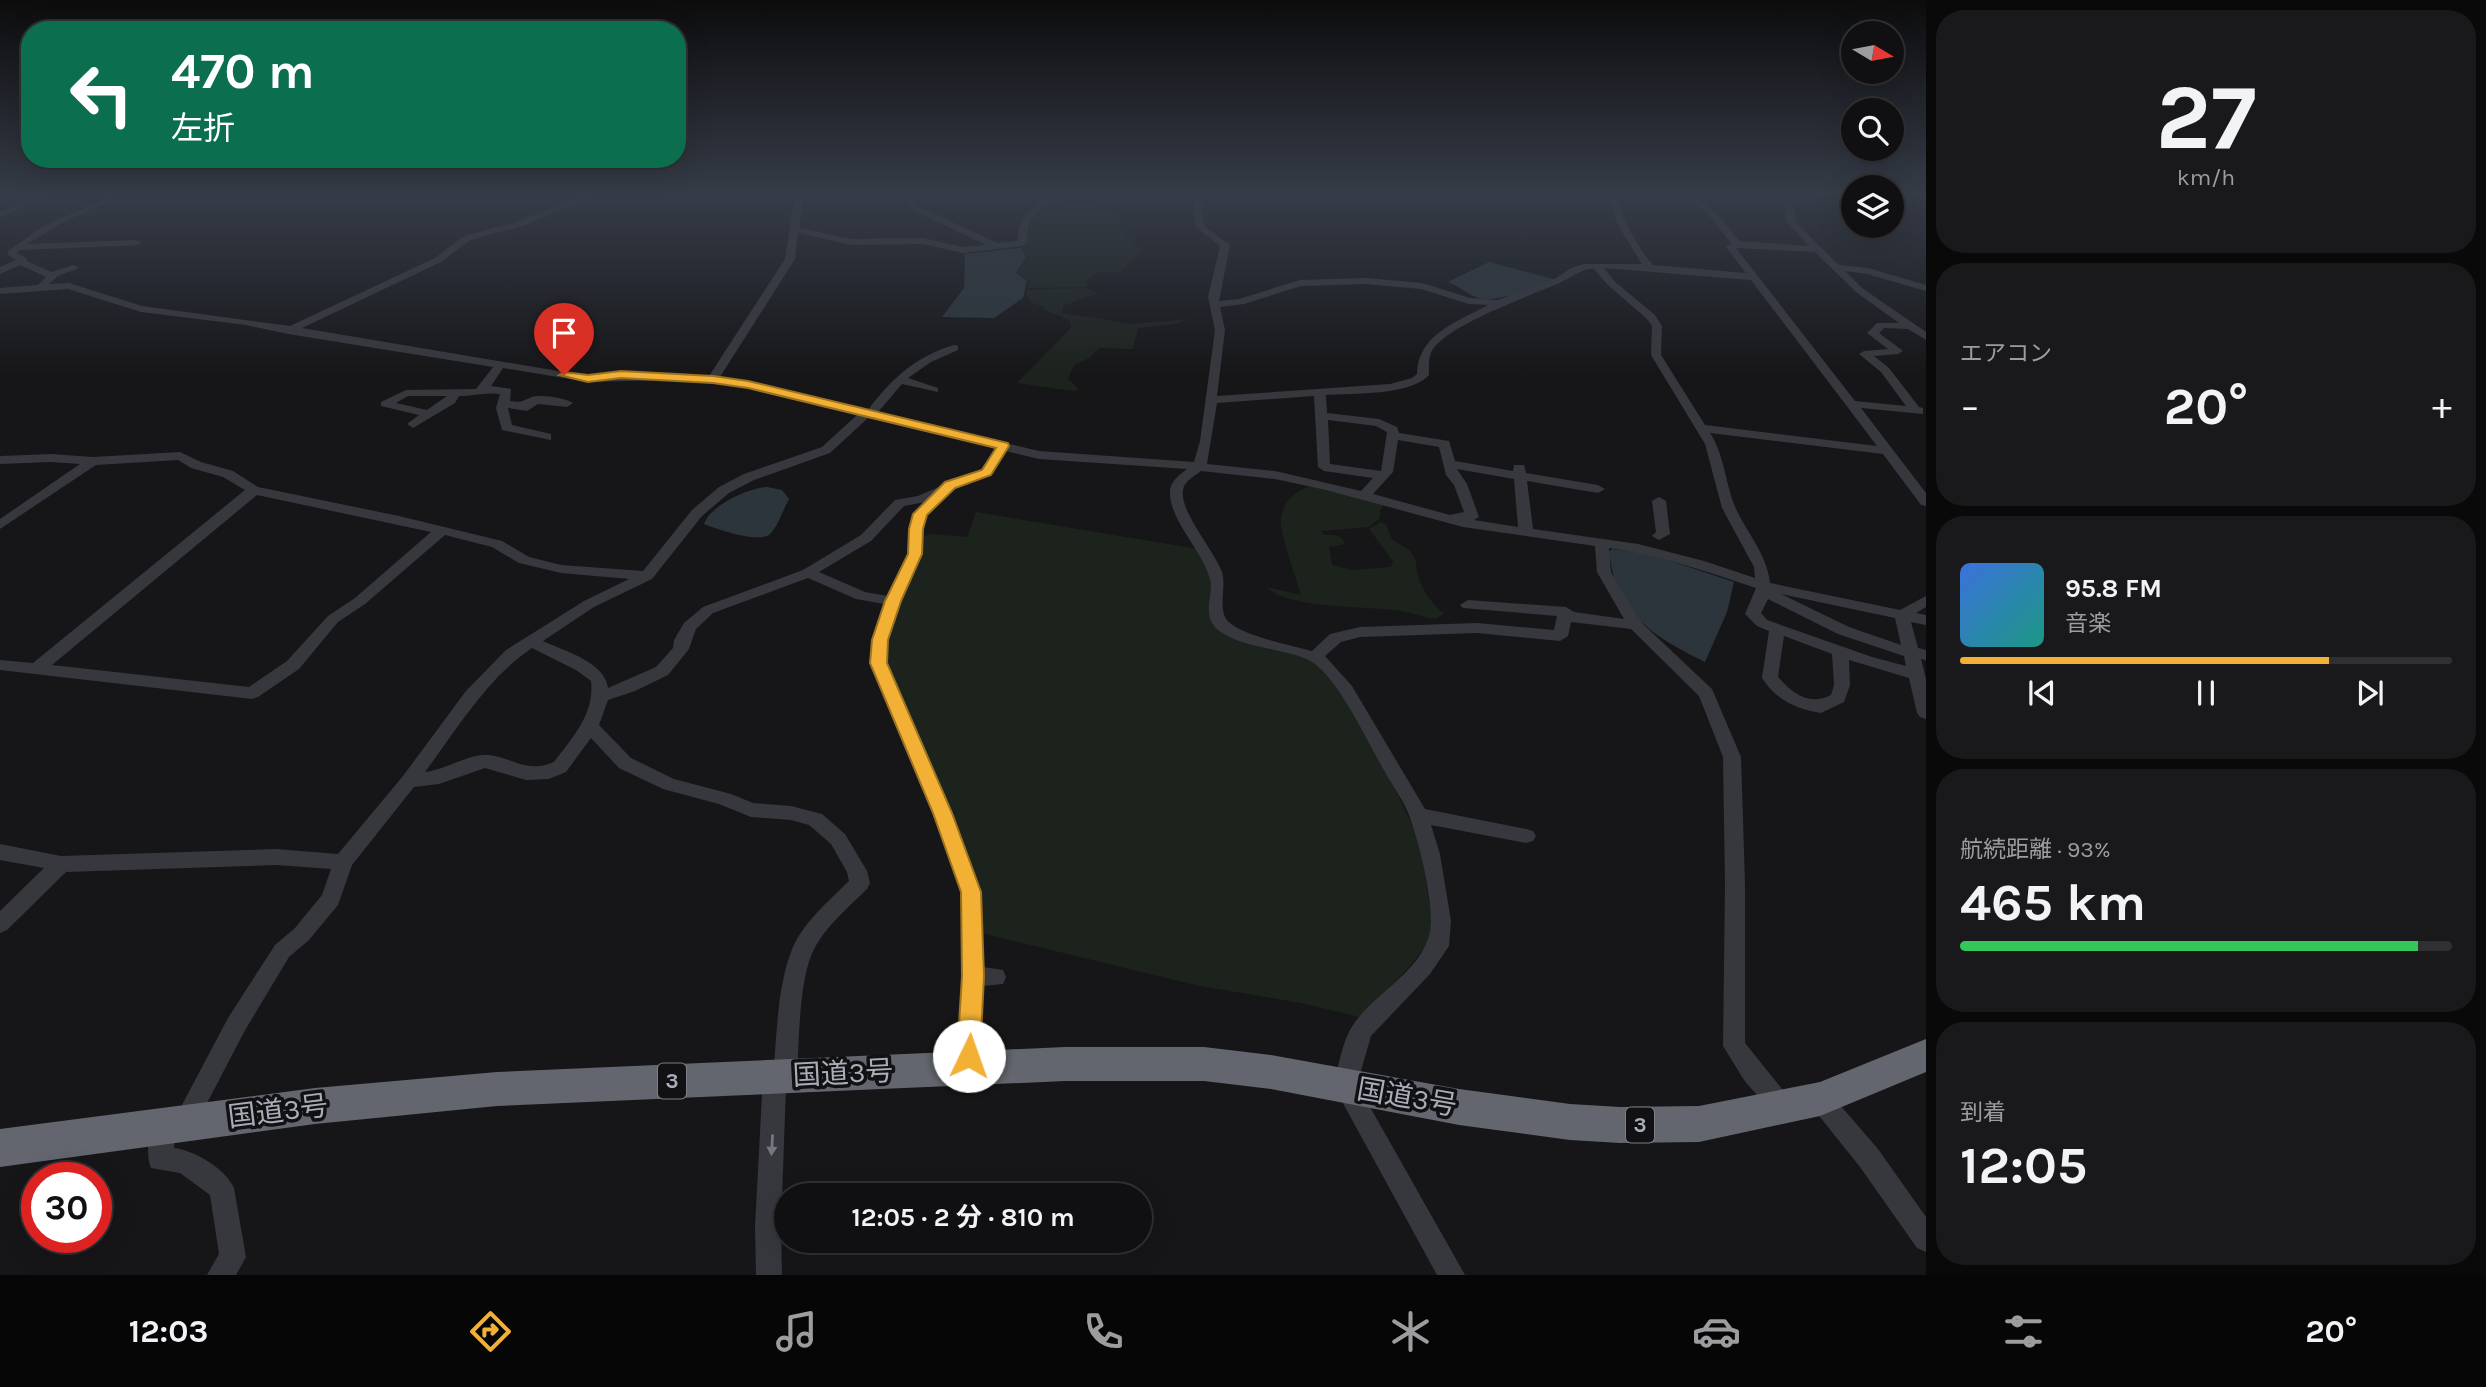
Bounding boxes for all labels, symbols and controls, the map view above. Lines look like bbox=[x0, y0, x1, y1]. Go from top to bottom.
north arrow bbox=[1841, 21, 1904, 84]
map controls bbox=[1841, 21, 1904, 238]
text: 470 m bbox=[171, 43, 314, 100]
icon: left bbox=[56, 49, 147, 140]
text: 27 bbox=[2156, 65, 2256, 171]
button: search bbox=[1841, 98, 1904, 161]
text: 左折 bbox=[171, 110, 235, 147]
text: km/h bbox=[2177, 164, 2235, 191]
button: layers bbox=[1841, 175, 1904, 238]
pin bbox=[534, 303, 594, 375]
icon: arrive bbox=[545, 314, 583, 352]
text: エアコン bbox=[1960, 340, 2052, 367]
text: 20° bbox=[2164, 376, 2248, 437]
text: − bbox=[1960, 384, 1980, 429]
text: + bbox=[2432, 384, 2452, 429]
text: 95.8 FM bbox=[2065, 573, 2162, 604]
text: 音楽 bbox=[2065, 610, 2111, 637]
icon: previous bbox=[2023, 674, 2061, 712]
icon: pause bbox=[2187, 674, 2225, 712]
icon: next bbox=[2351, 674, 2389, 712]
text: 航続距離 · 93% bbox=[1960, 836, 2111, 863]
text: 465 km bbox=[1960, 872, 2146, 933]
position arrow bbox=[932, 1019, 1006, 1093]
street label: 国道3号 bbox=[792, 1054, 894, 1092]
road number: 3 bbox=[658, 1064, 686, 1098]
street label: 国道3号 bbox=[1355, 1072, 1459, 1122]
street label: 国道3号 bbox=[226, 1088, 330, 1134]
text: 到着 bbox=[1960, 1099, 2006, 1126]
road number: 3 bbox=[1626, 1108, 1654, 1142]
one-way arrow bbox=[766, 1134, 777, 1156]
text: 12:05 bbox=[1960, 1135, 2087, 1196]
speed limit sign: 30 bbox=[21, 1162, 112, 1253]
text: 12:05 · 2 分 · 810 m bbox=[851, 1202, 1075, 1233]
icon: directions bbox=[466, 1307, 515, 1356]
icon: music bbox=[772, 1307, 821, 1356]
icon: phone bbox=[1079, 1307, 1128, 1356]
icon: climate bbox=[1386, 1307, 1435, 1356]
icon: car bbox=[1692, 1307, 1741, 1356]
icon: filters bbox=[1999, 1307, 2048, 1356]
text: 12:03 bbox=[129, 1313, 208, 1350]
text: 20° bbox=[2305, 1313, 2357, 1350]

